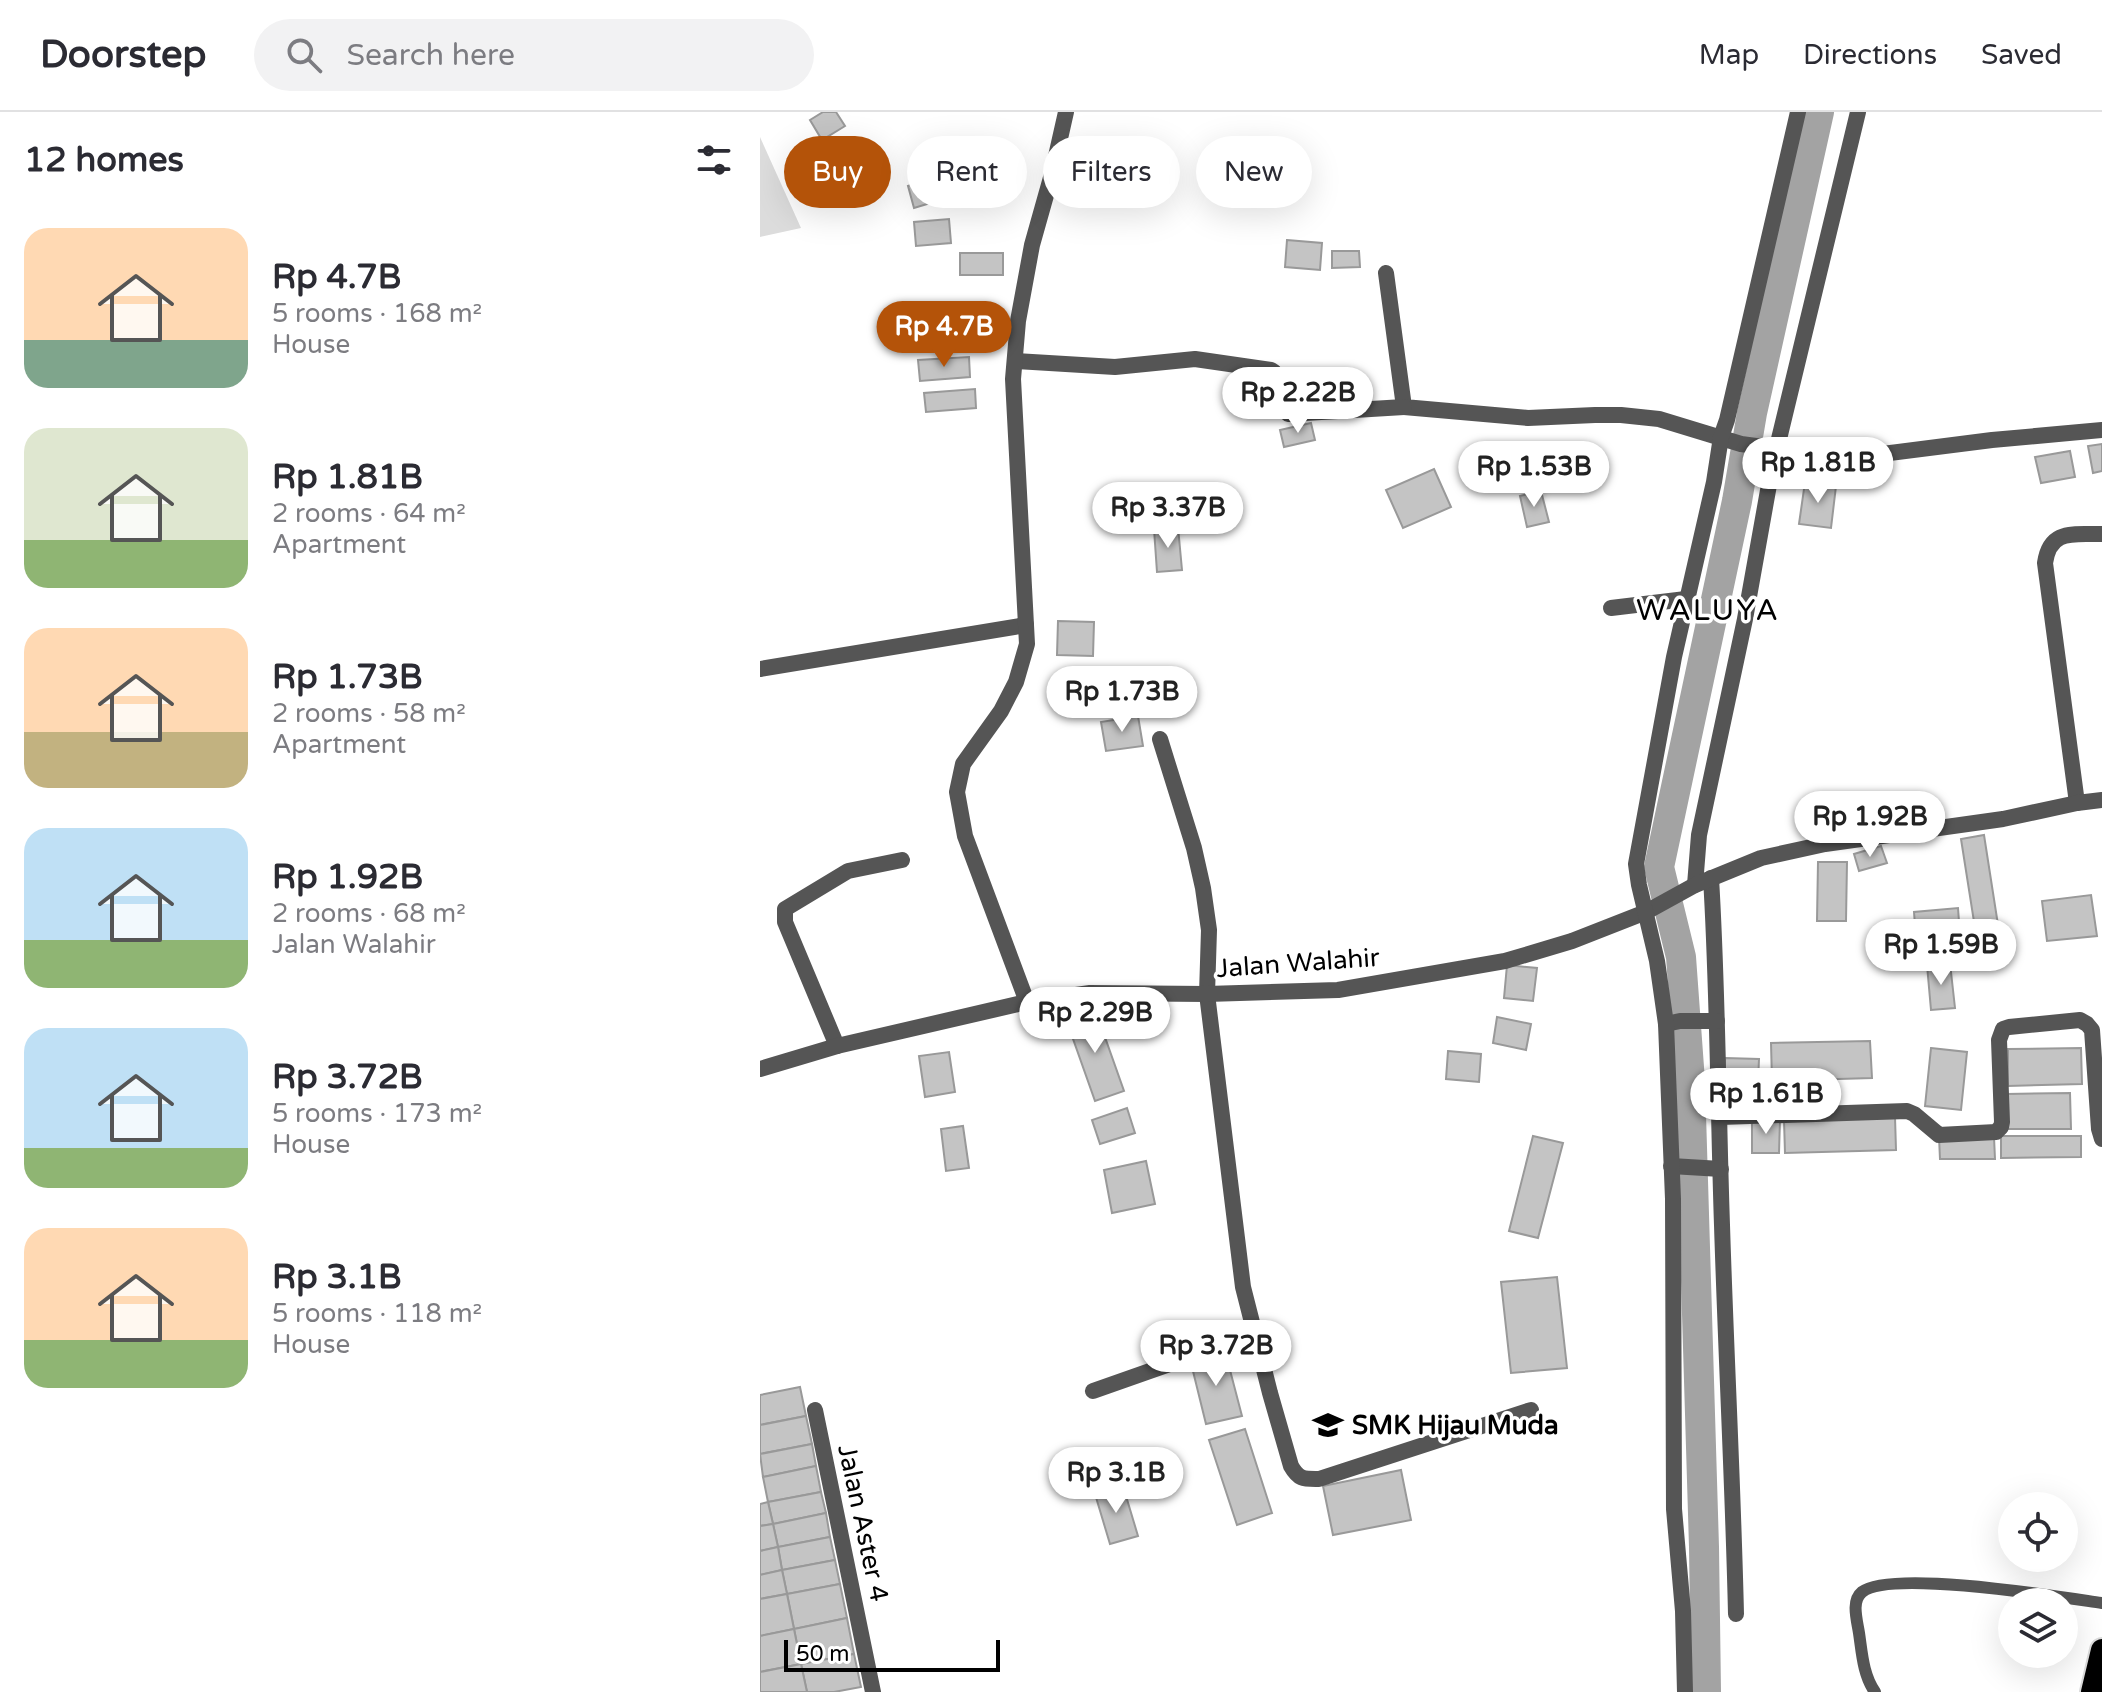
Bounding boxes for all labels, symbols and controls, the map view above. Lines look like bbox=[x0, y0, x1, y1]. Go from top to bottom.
search box bbox=[254, 19, 814, 91]
text: Doorstep bbox=[40, 32, 206, 78]
icon: search bbox=[282, 33, 326, 77]
text: Search here bbox=[346, 37, 515, 74]
text: Map bbox=[1699, 38, 1759, 72]
text: Directions bbox=[1803, 38, 1937, 72]
text: Saved bbox=[1981, 38, 2062, 72]
chip: Buy bbox=[784, 136, 891, 208]
chip: Rent bbox=[907, 136, 1027, 208]
chip: Filters bbox=[1043, 136, 1180, 208]
chip: New bbox=[1196, 136, 1312, 208]
icon: filters bbox=[692, 138, 736, 182]
text: 12 homes bbox=[24, 140, 184, 181]
text: Rp 4.7B bbox=[272, 257, 401, 298]
icon: home bbox=[88, 260, 184, 356]
text: 5 rooms · 168 m² bbox=[272, 298, 482, 329]
pin: Rp 4.7B bbox=[870, 301, 1018, 369]
text: Rp 4.7B bbox=[895, 311, 993, 342]
text: House bbox=[272, 329, 350, 360]
pin: Rp 2.22B bbox=[1215, 367, 1381, 435]
text: Rp 2.22B bbox=[1240, 377, 1356, 408]
pin: Rp 1.81B bbox=[1735, 437, 1901, 505]
pin: Rp 1.53B bbox=[1451, 441, 1617, 509]
text: Rp 1.81B bbox=[1760, 447, 1876, 478]
text: Rp 1.53B bbox=[1476, 451, 1592, 482]
text: Rp 1.81B bbox=[272, 457, 423, 498]
icon: home bbox=[88, 460, 184, 556]
pin: Rp 3.37B bbox=[1085, 482, 1251, 550]
text: Rp 3.37B bbox=[1110, 492, 1226, 523]
text: 2 rooms · 64 m² bbox=[272, 498, 466, 529]
text: Apartment bbox=[272, 529, 406, 560]
district label: WALUYA bbox=[1636, 592, 1780, 629]
text: Rp 1.73B bbox=[272, 657, 423, 698]
icon: home bbox=[88, 660, 184, 756]
pin: Rp 1.73B bbox=[1039, 666, 1205, 734]
text: Rp 1.73B bbox=[1064, 676, 1180, 707]
text: 2 rooms · 58 m² bbox=[272, 698, 466, 729]
text: Apartment bbox=[272, 729, 406, 760]
pin: Rp 1.92B bbox=[1787, 791, 1953, 859]
text: Rp 1.92B bbox=[1812, 801, 1928, 832]
text: Rp 1.92B bbox=[272, 857, 423, 898]
icon: home bbox=[88, 860, 184, 956]
text: 2 rooms · 68 m² bbox=[272, 898, 466, 929]
pin: Rp 1.59B bbox=[1858, 919, 2024, 987]
text: Jalan Walahir bbox=[272, 929, 436, 960]
text: Rp 1.59B bbox=[1883, 929, 1999, 960]
street label: Jalan Walahir bbox=[1215, 942, 1381, 984]
pin: Rp 2.29B bbox=[1012, 987, 1178, 1055]
text: Rp 2.29B bbox=[1037, 997, 1153, 1028]
text: Rp 3.72B bbox=[272, 1057, 423, 1098]
icon: home bbox=[88, 1060, 184, 1156]
pin: Rp 1.61B bbox=[1683, 1068, 1849, 1136]
text: Rp 1.61B bbox=[1708, 1078, 1824, 1109]
text: 5 rooms · 173 m² bbox=[272, 1098, 482, 1129]
text: House bbox=[272, 1129, 350, 1160]
text: Rp 3.1B bbox=[272, 1257, 402, 1298]
icon: home bbox=[88, 1260, 184, 1356]
text: 5 rooms · 118 m² bbox=[272, 1298, 482, 1329]
pin: Rp 3.72B bbox=[1133, 1320, 1299, 1388]
text: House bbox=[272, 1329, 350, 1360]
text: Rp 3.72B bbox=[1158, 1330, 1274, 1361]
school or university icon: SMK Hijau Muda bbox=[1311, 1408, 1345, 1442]
place label: SMK Hijau Muda bbox=[1352, 1410, 1559, 1441]
street label: Jalan Aster 4 bbox=[831, 1442, 895, 1604]
pin: Rp 3.1B bbox=[1042, 1447, 1190, 1515]
text: Rp 3.1B bbox=[1066, 1457, 1166, 1488]
map controls bbox=[1998, 1492, 2078, 1668]
button: locate bbox=[1998, 1492, 2078, 1572]
button: layers bbox=[1998, 1588, 2078, 1668]
scale bar bbox=[784, 1636, 1000, 1672]
text: 50 m bbox=[796, 1641, 850, 1667]

